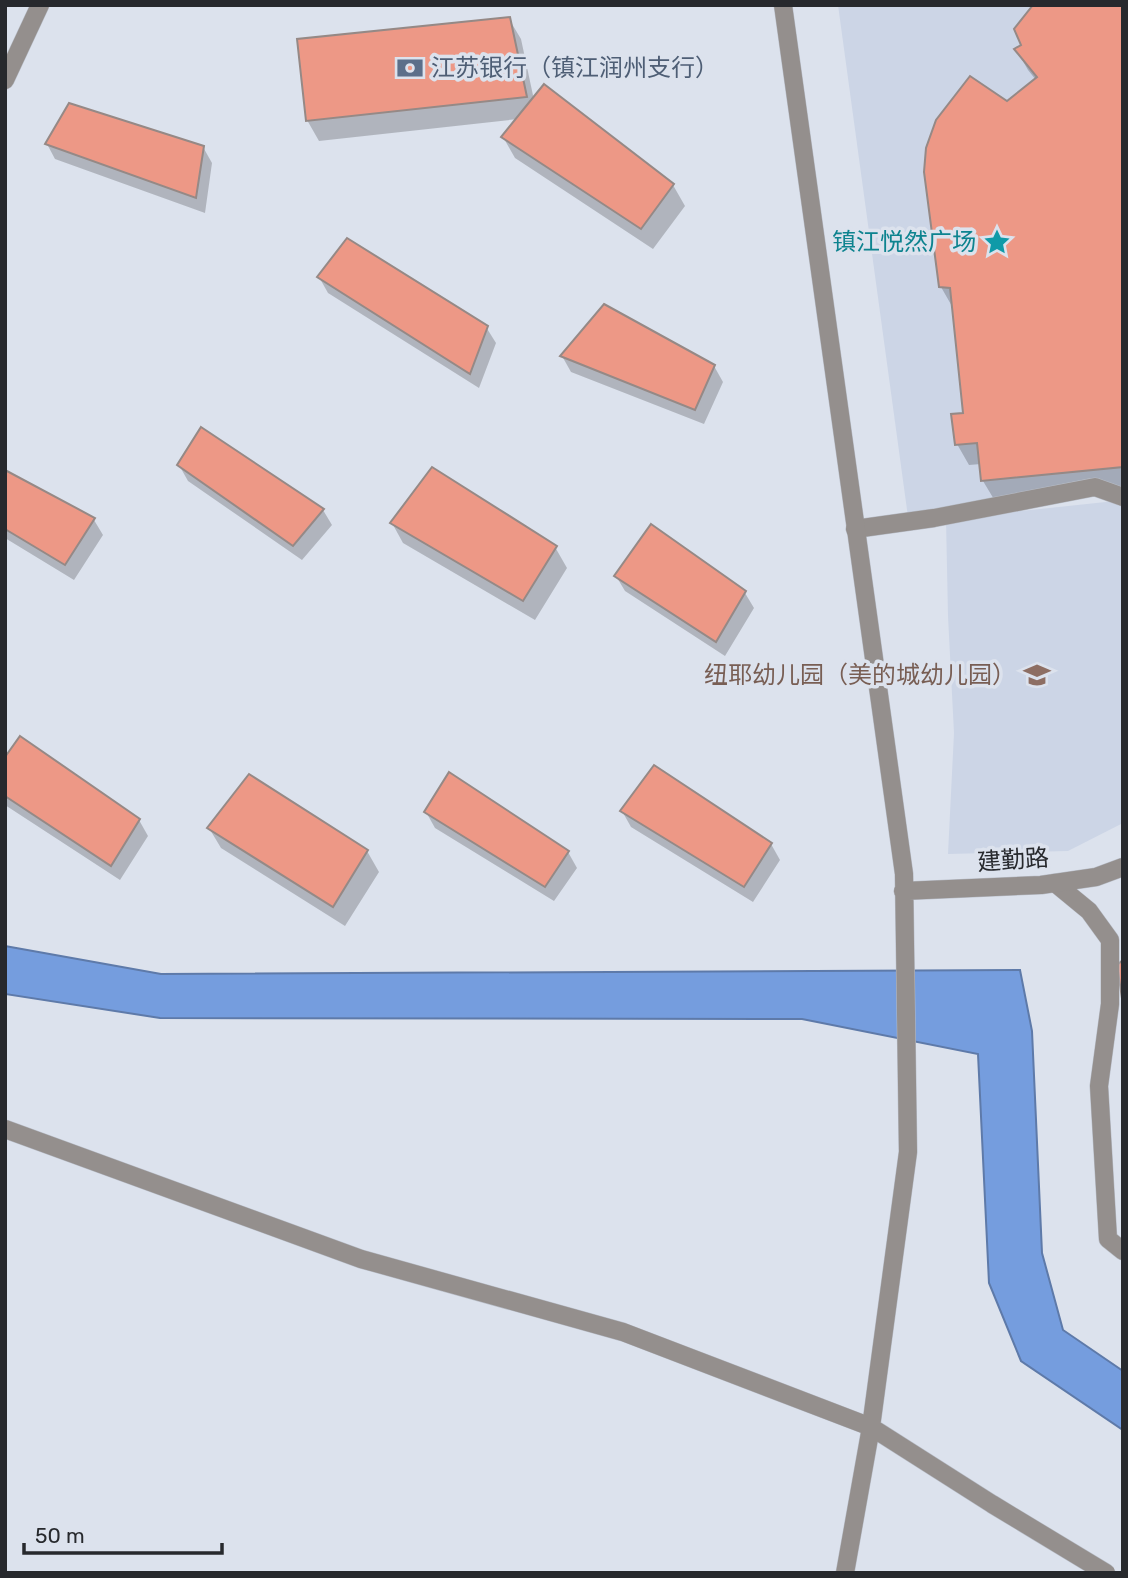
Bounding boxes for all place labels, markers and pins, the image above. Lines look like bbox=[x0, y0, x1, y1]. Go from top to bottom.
bank icon: 江苏银行（镇江润州支行） bbox=[395, 53, 425, 83]
place label: 江苏银行（镇江润州支行） bbox=[431, 54, 719, 82]
place icon: 镇江悦然广场 bbox=[982, 227, 1012, 257]
place label: 镇江悦然广场 bbox=[832, 228, 976, 256]
school or university icon: 纽耶幼儿园（美的城幼儿园） bbox=[1022, 660, 1052, 690]
place label: 纽耶幼儿园（美的城幼儿园） bbox=[704, 661, 1016, 689]

